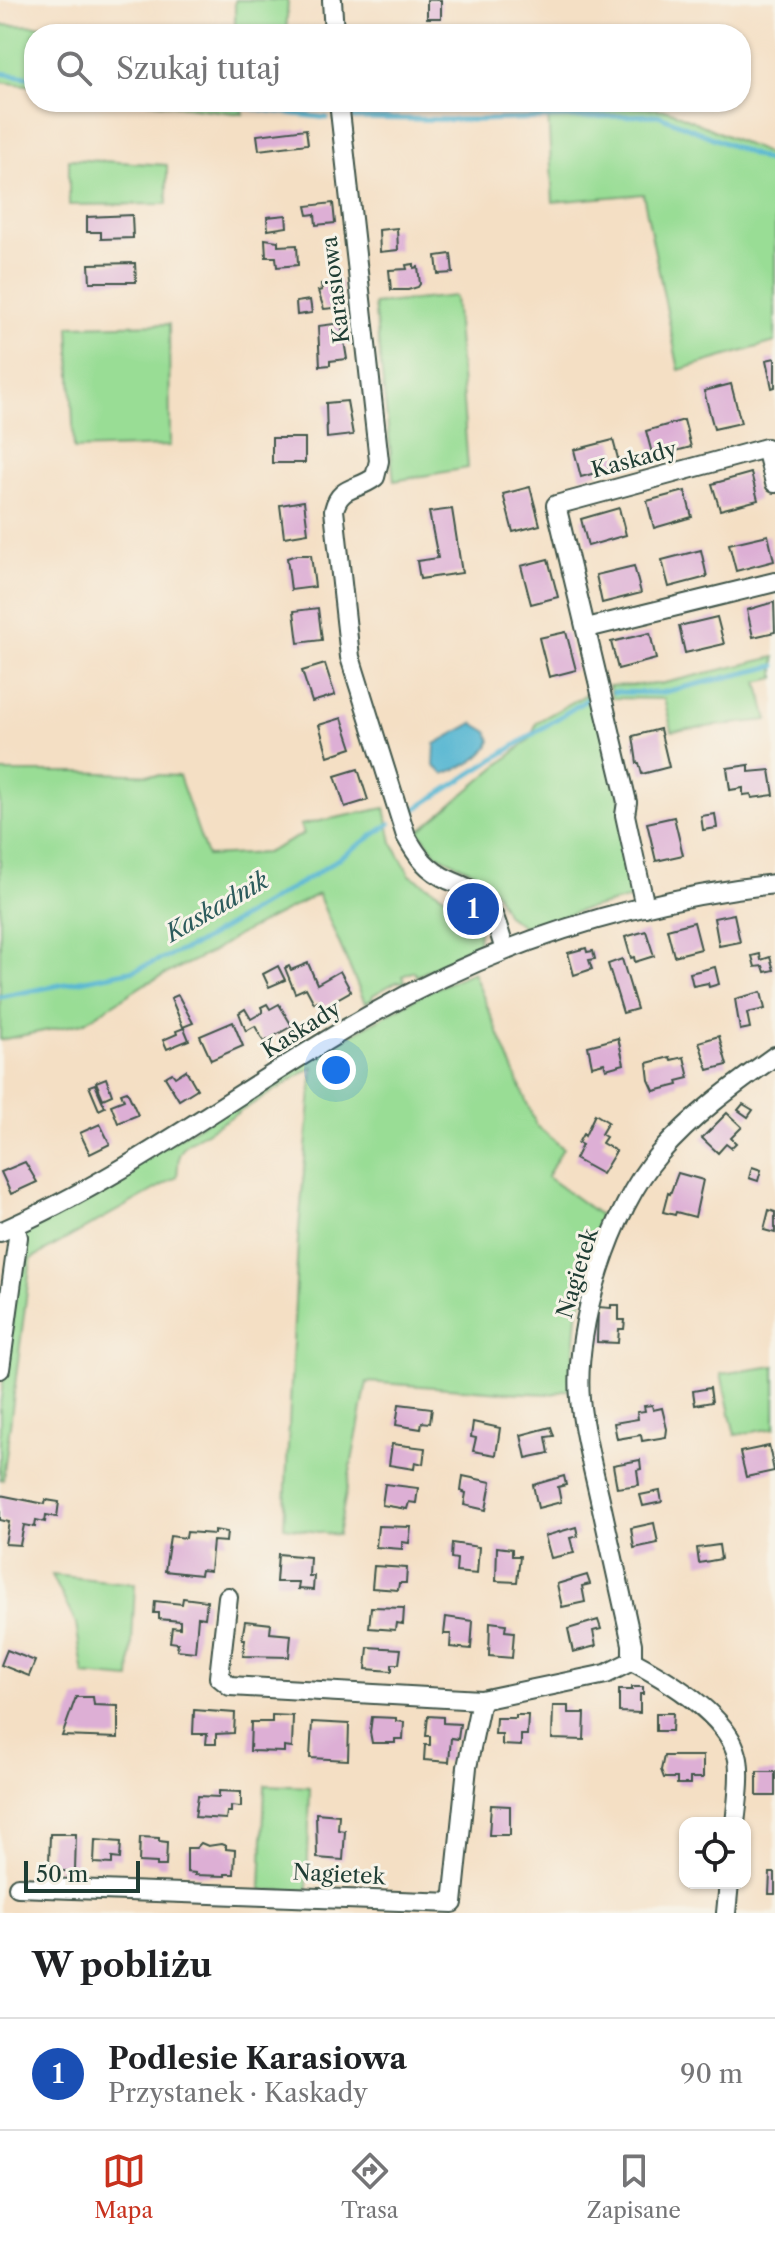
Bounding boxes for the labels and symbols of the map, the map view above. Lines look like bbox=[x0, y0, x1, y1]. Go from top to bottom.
street label: Karasiowa bbox=[315, 234, 355, 345]
street label: Kaskady bbox=[588, 435, 681, 484]
water label: Kaskadnik bbox=[158, 865, 274, 949]
pin: 1 bbox=[447, 879, 499, 939]
street label: Kaskady bbox=[257, 994, 346, 1064]
your location bbox=[316, 1050, 356, 1090]
street label: Nagietek bbox=[551, 1224, 604, 1321]
scale bar bbox=[24, 1857, 140, 1893]
street label: Nagietek bbox=[292, 1859, 387, 1890]

